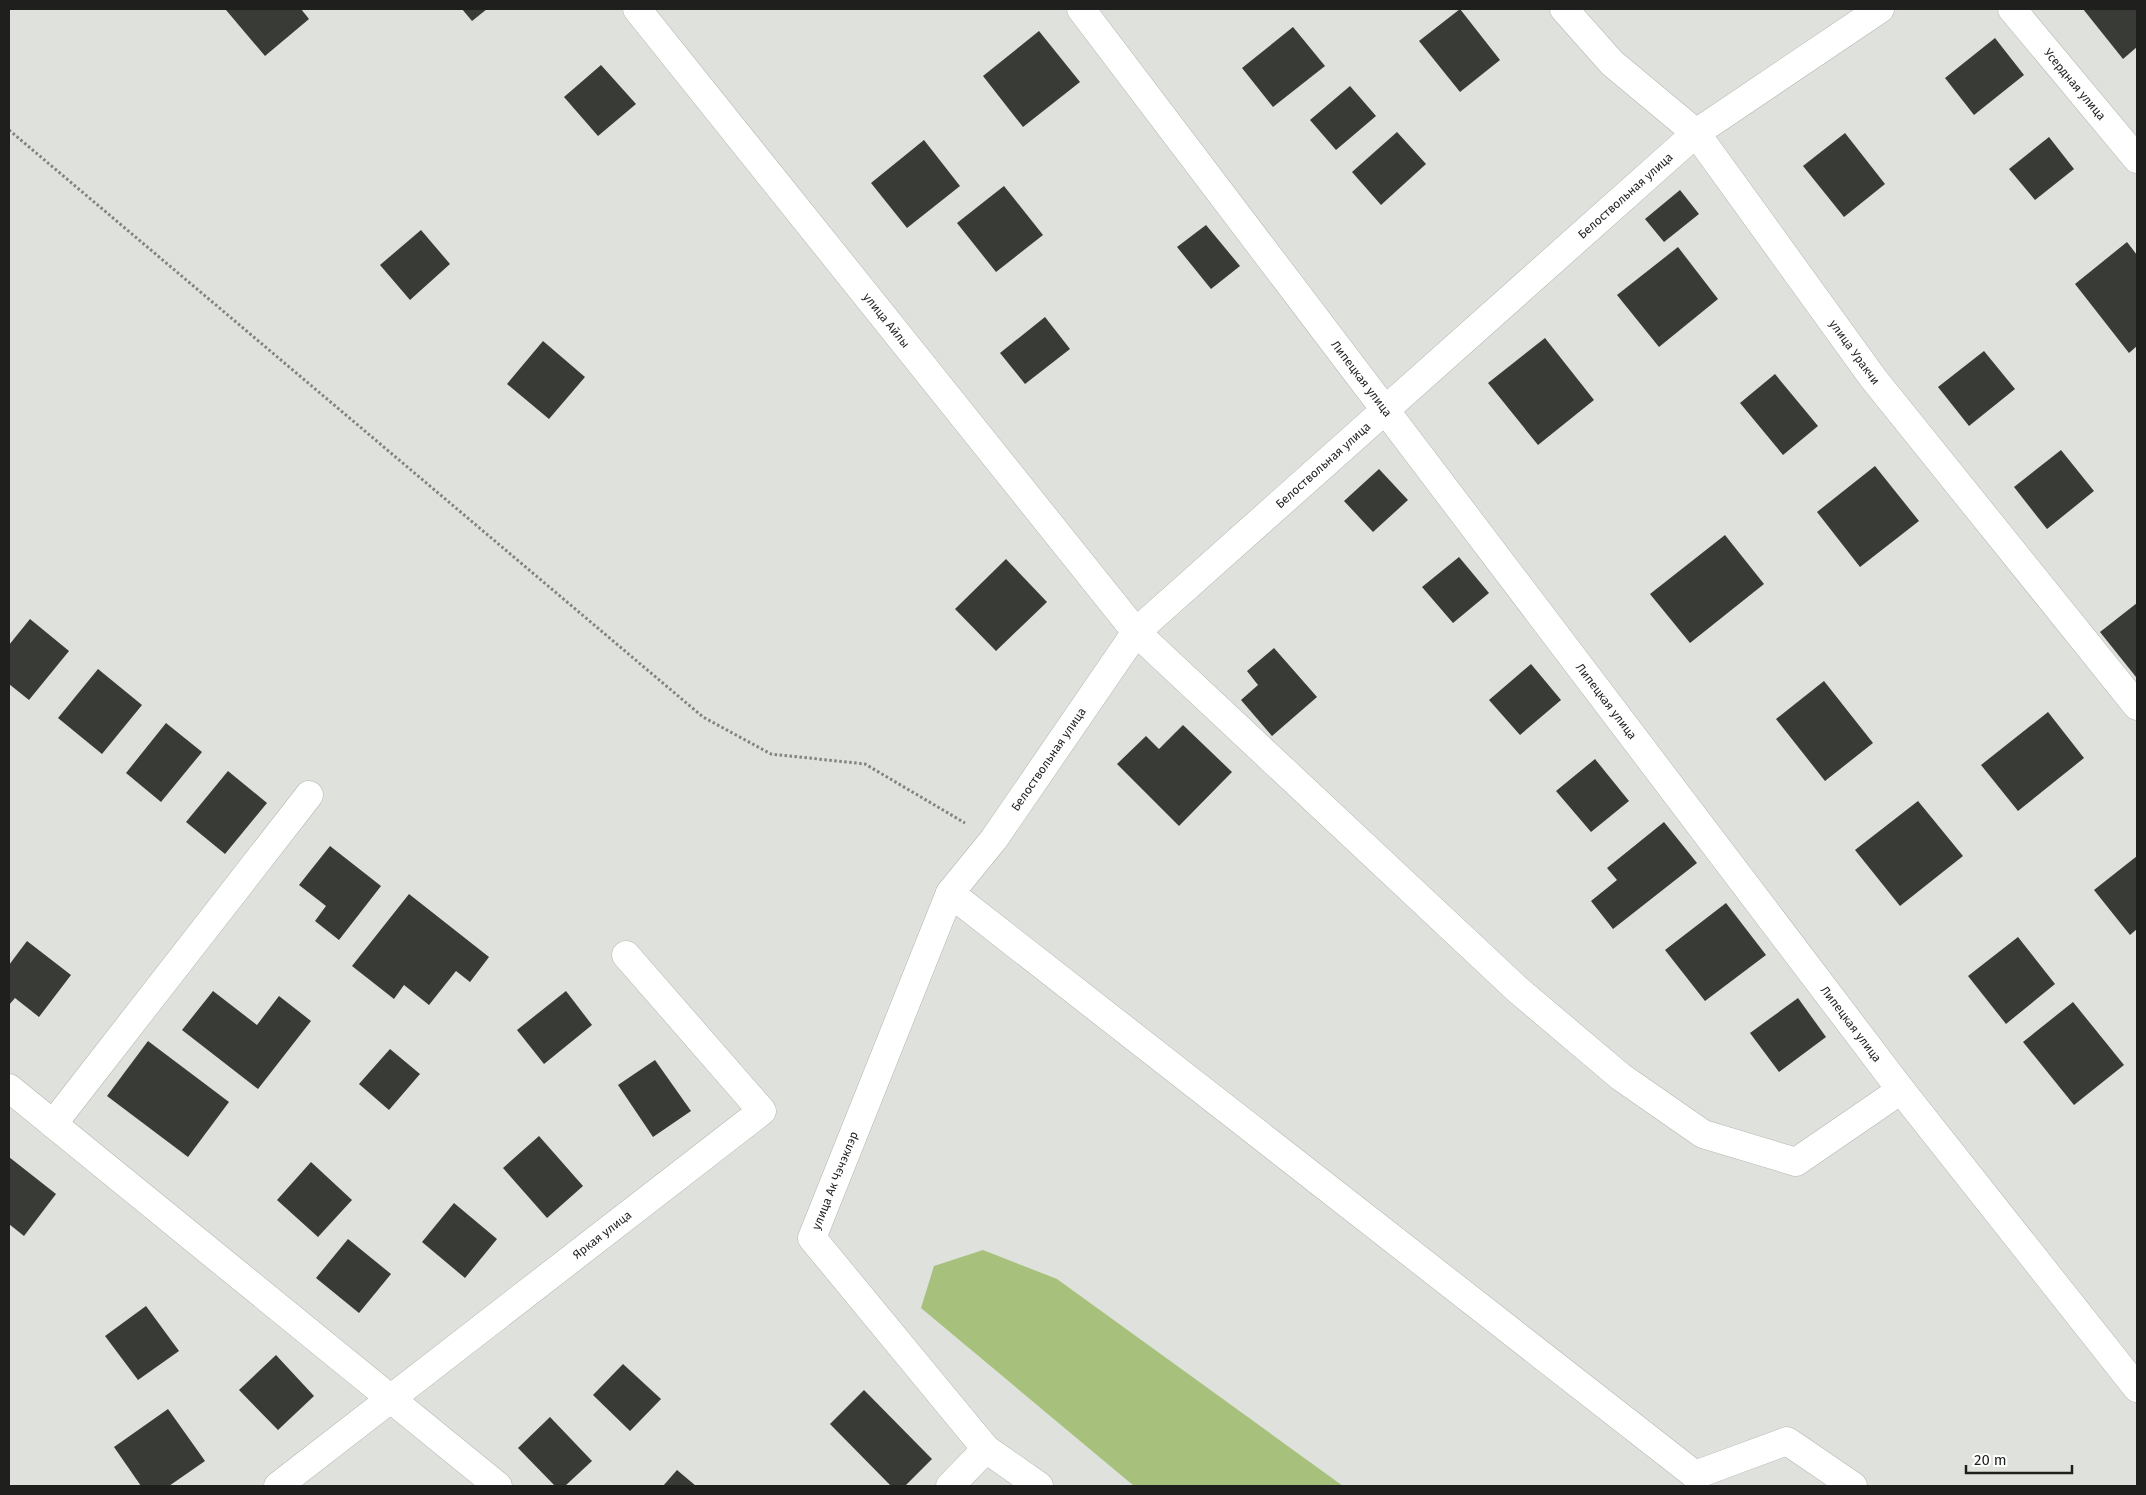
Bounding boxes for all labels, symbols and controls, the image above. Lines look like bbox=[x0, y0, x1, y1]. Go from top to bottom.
street label: Усердная улица bbox=[2041, 46, 2109, 123]
street label: Белоствольная улица bbox=[1575, 150, 1676, 242]
street label: улица Айлы bbox=[860, 290, 913, 351]
street label: улица Уракчи bbox=[1826, 317, 1882, 387]
street label: Липецкая улица bbox=[1328, 338, 1395, 419]
street label: Белоствольная улица bbox=[1273, 419, 1373, 511]
street label: Липецкая улица bbox=[1573, 661, 1639, 742]
street label: Белоствольная улица bbox=[1008, 705, 1089, 814]
street label: Липецкая улица bbox=[1818, 983, 1884, 1065]
street label: улица Ак Чэчэклэр bbox=[809, 1129, 861, 1232]
street label: Яркая улица bbox=[570, 1208, 634, 1262]
scale bar bbox=[1966, 1442, 2072, 1474]
text: 20 m bbox=[1974, 1451, 2007, 1469]

